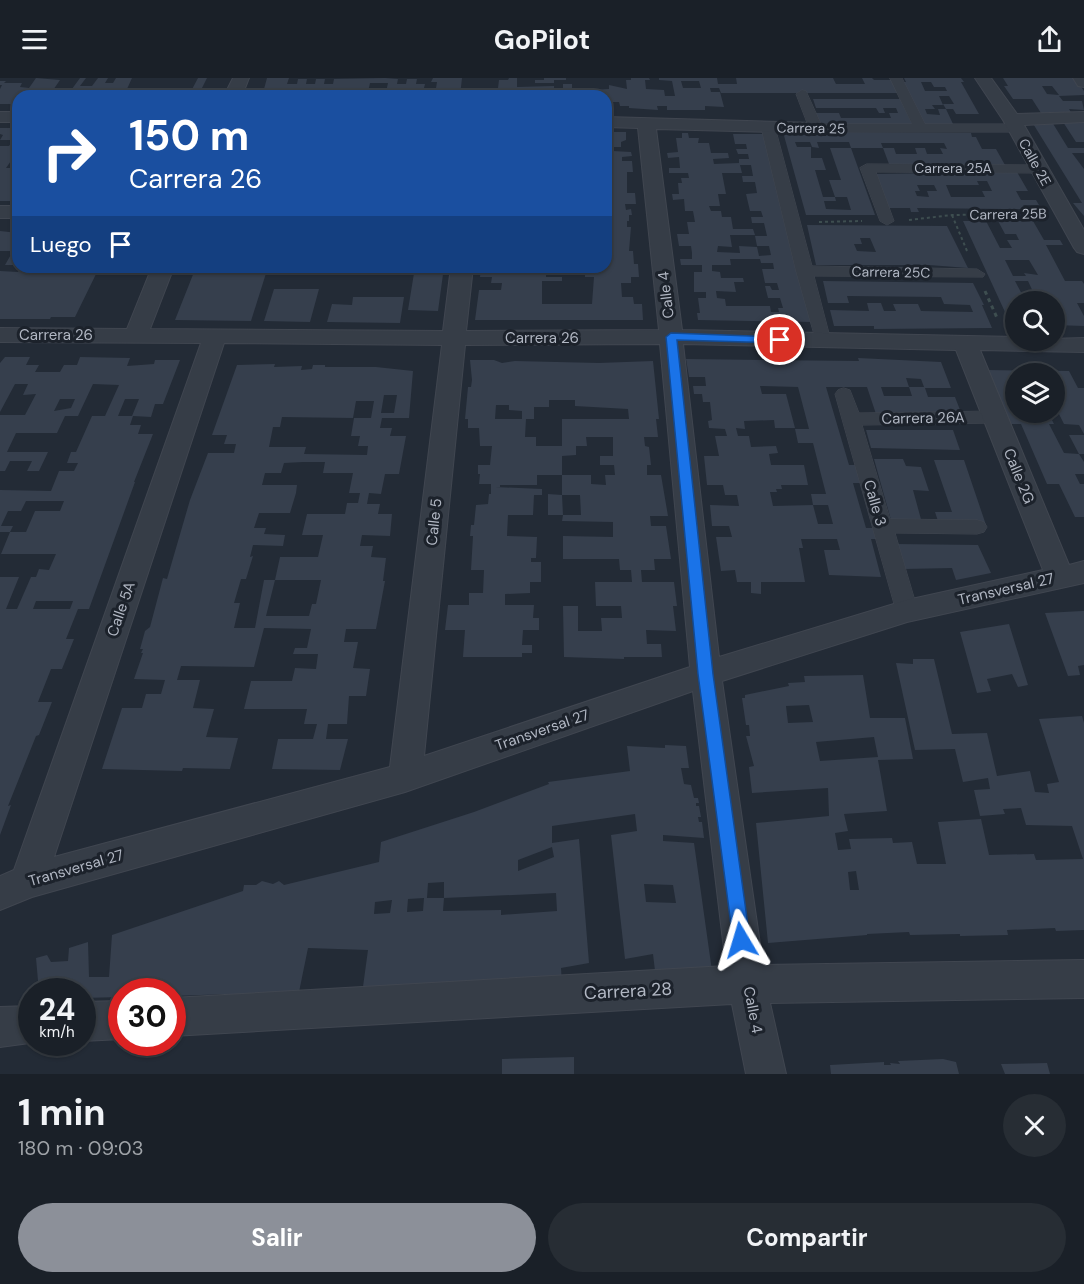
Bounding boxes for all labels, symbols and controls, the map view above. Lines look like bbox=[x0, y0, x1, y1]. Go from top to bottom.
text: GoPilot bbox=[494, 22, 590, 57]
icon: menu bbox=[18, 23, 51, 56]
icon: share bbox=[1033, 23, 1066, 56]
text: 150 m bbox=[129, 108, 249, 163]
icon: right bbox=[30, 114, 108, 192]
street label: Carrera 25 bbox=[776, 118, 846, 138]
street label: Calle 2E bbox=[1015, 135, 1055, 189]
street label: Carrera 25A bbox=[914, 159, 992, 177]
text: Carrera 26 bbox=[129, 161, 262, 196]
street label: Carrera 25B bbox=[969, 204, 1047, 224]
icon: arrive bbox=[104, 228, 137, 261]
text: Luego bbox=[30, 230, 92, 259]
street label: Carrera 25C bbox=[851, 262, 931, 282]
street label: Calle 4 bbox=[653, 270, 679, 320]
map controls bbox=[1005, 291, 1065, 423]
button: search bbox=[1005, 291, 1065, 351]
pin bbox=[754, 314, 805, 365]
icon: arrive bbox=[763, 323, 796, 356]
street label: Carrera 26 bbox=[19, 325, 93, 345]
street label: Carrera 26 bbox=[505, 328, 579, 348]
button: layers bbox=[1005, 363, 1065, 423]
street label: Carrera 26A bbox=[881, 407, 965, 429]
street label: Calle 2G bbox=[999, 445, 1039, 507]
street label: Calle 3 bbox=[859, 478, 891, 528]
street label: Calle 5 bbox=[422, 497, 446, 547]
street label: Transversal 27 bbox=[956, 568, 1056, 610]
street label: Calle 5A bbox=[102, 579, 140, 639]
street label: Transversal 27 bbox=[492, 705, 592, 755]
street label: Transversal 27 bbox=[26, 845, 126, 891]
position arrow bbox=[709, 908, 773, 972]
street label: Carrera 28 bbox=[583, 977, 673, 1005]
speed limit sign: 30 bbox=[108, 978, 186, 1056]
street label: Calle 4 bbox=[739, 985, 767, 1035]
text: 24 bbox=[39, 990, 75, 1029]
text: km/h bbox=[39, 1022, 75, 1042]
text: 1 min bbox=[18, 1089, 106, 1136]
button: close bbox=[1003, 1094, 1066, 1157]
text: 180 m · 09:03 bbox=[18, 1135, 144, 1161]
button: Salir bbox=[18, 1203, 536, 1272]
button: Compartir bbox=[548, 1203, 1066, 1272]

